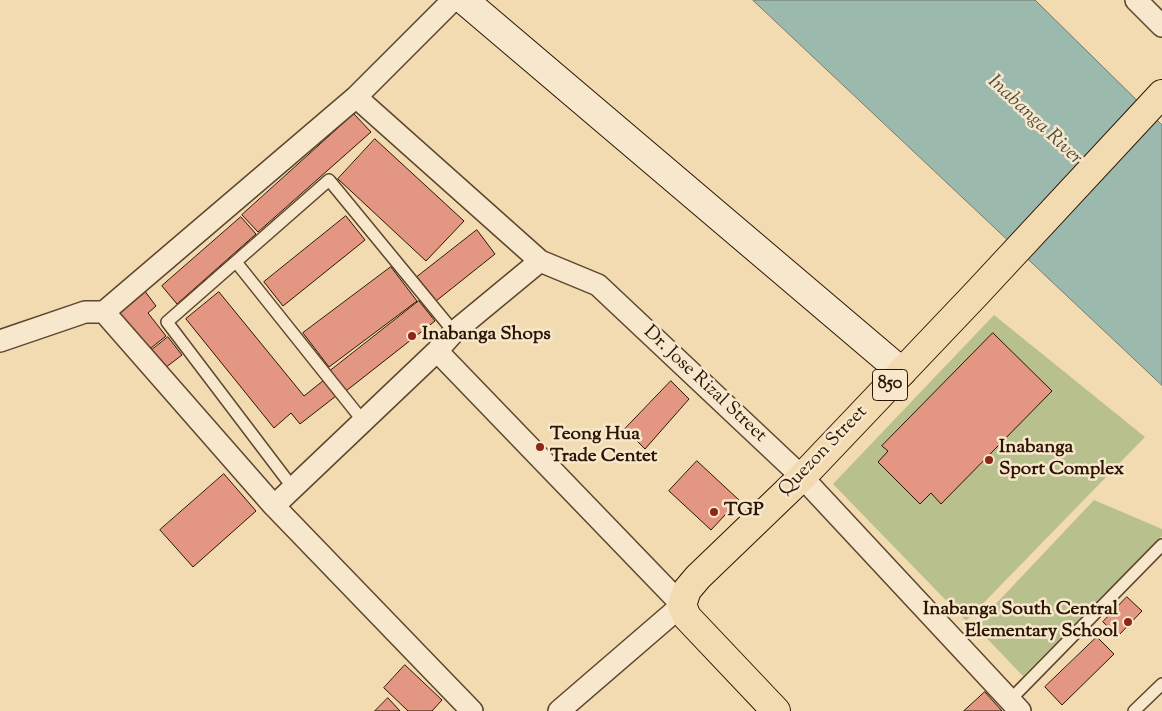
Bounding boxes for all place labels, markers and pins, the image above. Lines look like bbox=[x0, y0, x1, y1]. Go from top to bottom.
place label: Inabanga Shops bbox=[422, 325, 551, 347]
marker: Inabanga Shops bbox=[406, 330, 418, 342]
place label: Teong Hua Trade Centet bbox=[550, 425, 657, 469]
place label: Inabanga Sport Complex bbox=[999, 438, 1124, 482]
marker: Teong Hua Trade Centet bbox=[534, 441, 546, 453]
marker: Inabanga Sport Complex bbox=[983, 454, 995, 466]
place label: TGP bbox=[724, 501, 764, 523]
marker: TGP bbox=[708, 506, 720, 518]
place label: Inabanga South Central Elementary School bbox=[923, 600, 1118, 644]
marker: Inabanga South Central Elementary School bbox=[1122, 616, 1134, 628]

